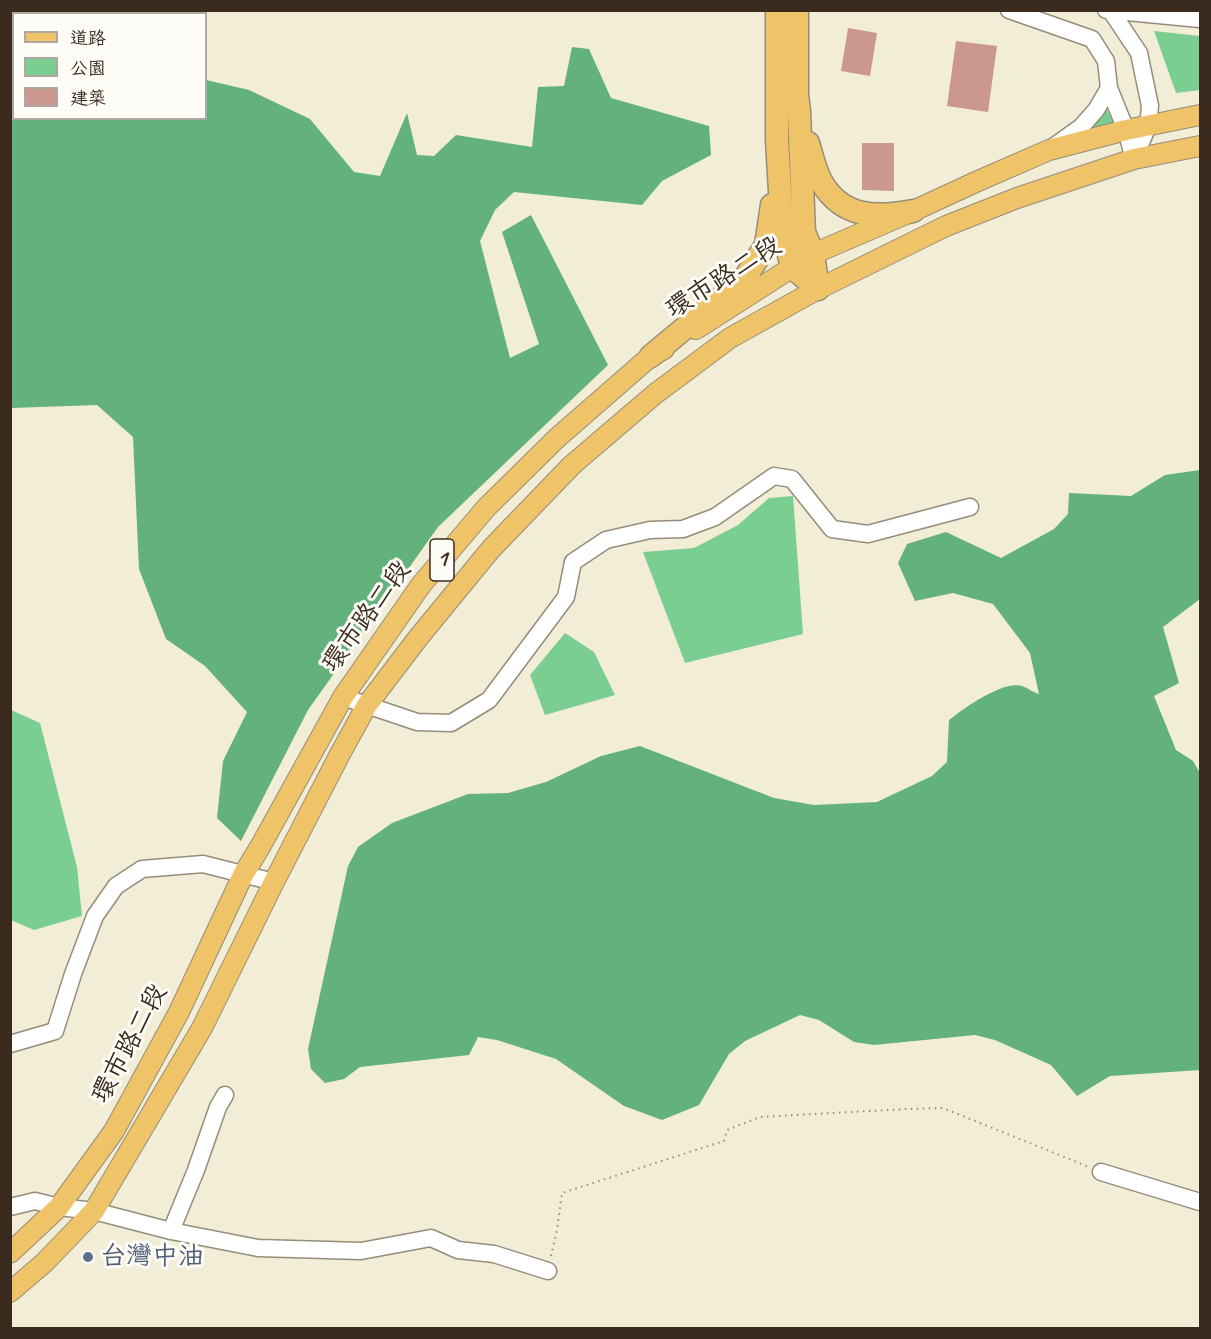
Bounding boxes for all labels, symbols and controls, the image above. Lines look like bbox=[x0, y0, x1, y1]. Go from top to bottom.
legend bbox=[12, 12, 207, 120]
text: 道路 bbox=[70, 27, 106, 49]
text: 公園 bbox=[70, 57, 106, 79]
text: 建築 bbox=[70, 87, 106, 109]
street label: 環市路二段 bbox=[661, 230, 787, 326]
road number: 1 bbox=[430, 539, 454, 581]
street label: 環市路二段 bbox=[316, 555, 418, 679]
street label: 環市路二段 bbox=[86, 979, 174, 1109]
place label: 台灣中油 bbox=[100, 1241, 204, 1273]
marker: 台灣中油 bbox=[81, 1250, 95, 1264]

